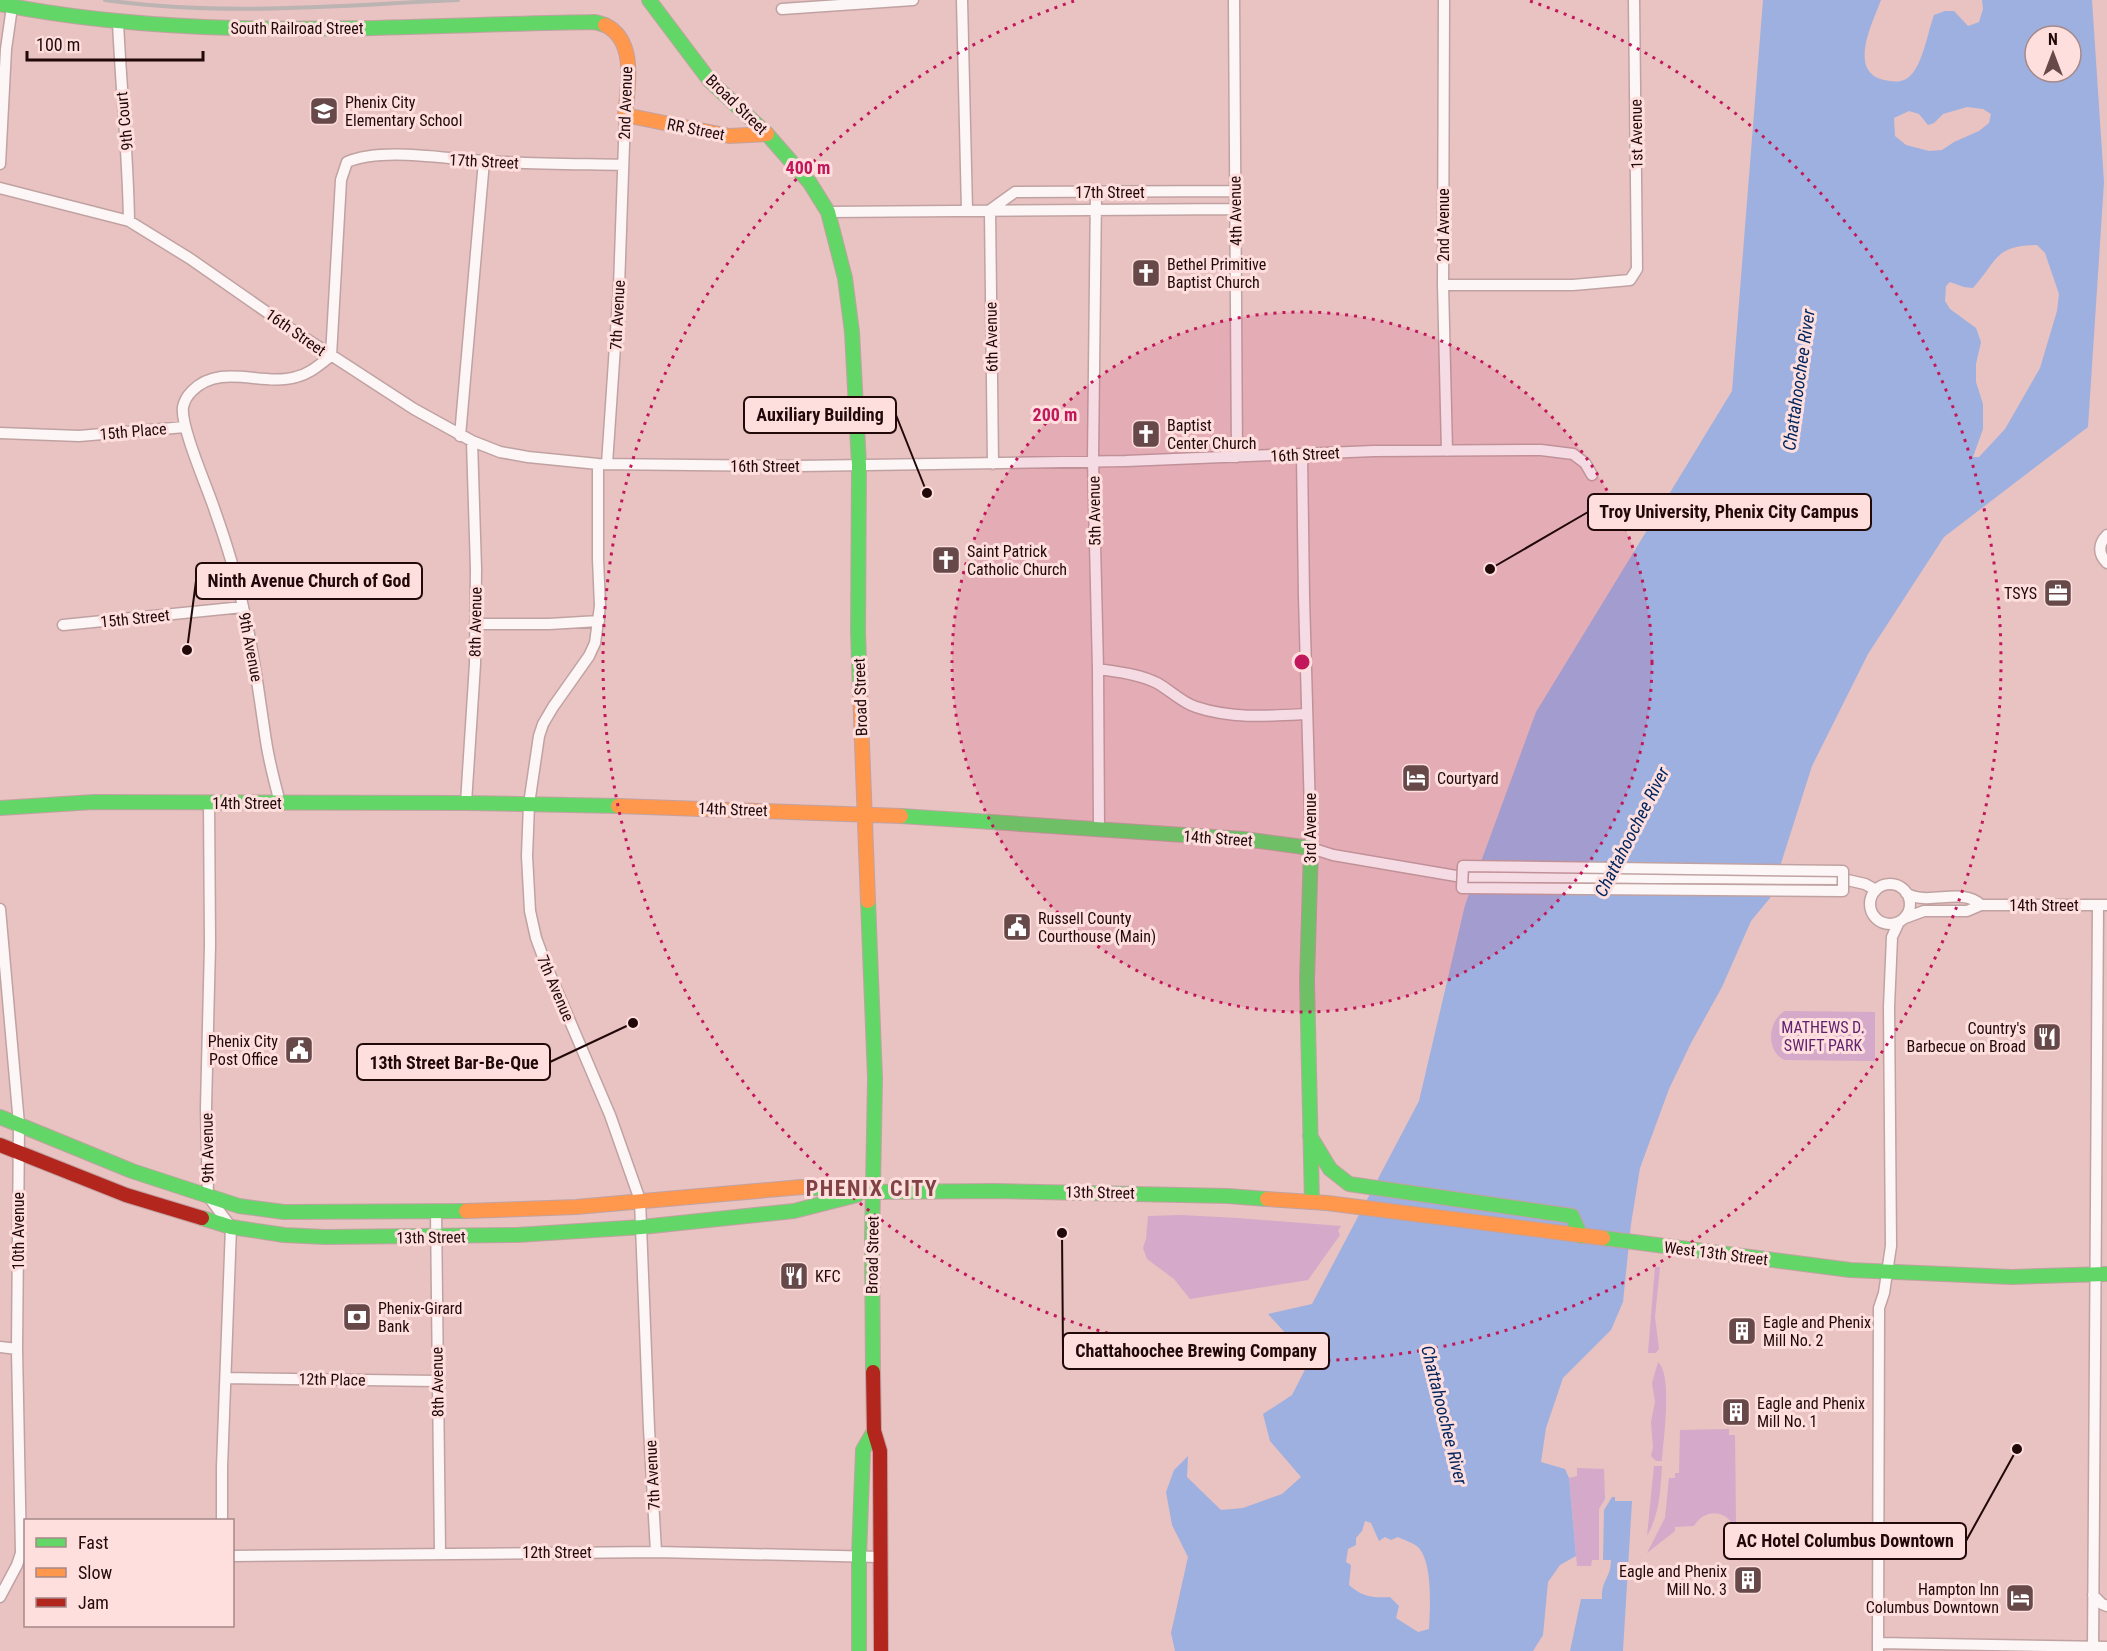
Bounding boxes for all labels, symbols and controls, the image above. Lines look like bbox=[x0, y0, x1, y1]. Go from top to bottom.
street label: South Railroad Street bbox=[230, 19, 364, 38]
scale bar bbox=[27, 24, 202, 62]
north arrow bbox=[2023, 24, 2083, 84]
text: N bbox=[2048, 30, 2058, 49]
text: 100 m bbox=[36, 34, 80, 55]
street label: 2nd Avenue bbox=[615, 66, 636, 140]
street label: Broad Street bbox=[702, 70, 772, 139]
street label: 9th Court bbox=[112, 90, 137, 151]
place label: Phenix City Elementary School bbox=[345, 93, 462, 130]
school or university icon: Phenix City Elementary School bbox=[308, 95, 340, 127]
street label: 1st Avenue bbox=[1626, 99, 1647, 169]
street label: RR Street bbox=[666, 115, 727, 144]
street label: 17th Street bbox=[449, 150, 519, 173]
text: 400 m bbox=[786, 157, 830, 178]
street label: 4th Avenue bbox=[1225, 176, 1246, 246]
street label: 17th Street bbox=[1075, 183, 1145, 202]
street label: 2nd Avenue bbox=[1434, 188, 1453, 262]
place label: Bethel Primitive Baptist Church bbox=[1167, 255, 1266, 292]
church icon: Bethel Primitive Baptist Church bbox=[1130, 257, 1162, 289]
street label: 7th Avenue bbox=[606, 280, 629, 351]
street label: 6th Avenue bbox=[981, 302, 1002, 372]
street label: 16th Street bbox=[262, 305, 330, 360]
water label: Chattahoochee River bbox=[1778, 307, 1819, 452]
callout: Auxiliary Building bbox=[744, 397, 896, 433]
text: Auxiliary Building bbox=[756, 404, 884, 425]
text: 200 m bbox=[1033, 404, 1077, 425]
place label: Baptist Center Church bbox=[1167, 416, 1256, 453]
church icon: Baptist Center Church bbox=[1130, 418, 1162, 450]
street label: 15th Place bbox=[99, 419, 167, 444]
street label: 16th Street bbox=[1270, 443, 1340, 466]
street label: 16th Street bbox=[730, 457, 800, 476]
street label: 5th Avenue bbox=[1084, 476, 1105, 546]
callout: Troy University, Phenix City Campus bbox=[1588, 494, 1871, 530]
text: Troy University, Phenix City Campus bbox=[1599, 501, 1859, 522]
place label: Saint Patrick Catholic Church bbox=[967, 542, 1067, 579]
church icon: Saint Patrick Catholic Church bbox=[930, 544, 962, 576]
callout: Ninth Avenue Church of God bbox=[196, 563, 422, 599]
text: Ninth Avenue Church of God bbox=[208, 570, 410, 591]
office icon: TSYS bbox=[2042, 577, 2074, 609]
place label: TSYS bbox=[2004, 584, 2037, 603]
street label: 8th Avenue bbox=[465, 587, 486, 657]
street label: 15th Street bbox=[100, 605, 171, 632]
street label: 9th Avenue bbox=[234, 611, 267, 683]
centre of rings bbox=[1292, 652, 1312, 672]
street label: Broad Street bbox=[850, 657, 871, 736]
hotel icon: Courtyard bbox=[1400, 762, 1432, 794]
water label: Chattahoochee River bbox=[1590, 763, 1674, 900]
place label: Courtyard bbox=[1437, 769, 1499, 788]
street label: 3rd Avenue bbox=[1301, 793, 1320, 863]
street label: 14th Street bbox=[212, 794, 282, 813]
street label: 14th Street bbox=[698, 799, 768, 820]
street label: 14th Street bbox=[1183, 827, 1254, 850]
street label: 14th Street bbox=[2009, 896, 2079, 915]
place label: Russell County Courthouse (Main) bbox=[1038, 909, 1156, 946]
public building icon: Russell County Courthouse (Main) bbox=[1001, 911, 1033, 943]
street label: 7th Avenue bbox=[533, 952, 578, 1024]
park label: MATHEWS D. SWIFT PARK bbox=[1781, 1018, 1865, 1055]
place label: Country's Barbecue on Broad bbox=[1907, 1019, 2026, 1056]
restaurant icon: Country's Barbecue on Broad bbox=[2031, 1021, 2063, 1053]
place label: Phenix City Post Office bbox=[208, 1032, 278, 1069]
public building icon: Phenix City Post Office bbox=[283, 1034, 315, 1066]
callout: 13th Street Bar-Be-Que bbox=[357, 1044, 550, 1080]
text: 13th Street Bar-Be-Que bbox=[369, 1052, 539, 1073]
street label: 9th Avenue bbox=[197, 1113, 218, 1183]
district label: PHENIX CITY bbox=[806, 1176, 938, 1201]
street label: 13th Street bbox=[1065, 1182, 1135, 1203]
street label: 10th Avenue bbox=[9, 1192, 28, 1270]
street label: Broad Street bbox=[862, 1215, 883, 1294]
street label: 13th Street bbox=[396, 1227, 466, 1248]
street label: West 13th Street bbox=[1663, 1238, 1769, 1269]
restaurant icon: KFC bbox=[778, 1260, 810, 1292]
place label: KFC bbox=[815, 1267, 841, 1286]
place label: Phenix-Girard Bank bbox=[378, 1299, 463, 1336]
bank icon: Phenix-Girard Bank bbox=[341, 1301, 373, 1333]
place label: Eagle and Phenix Mill No. 2 bbox=[1763, 1313, 1871, 1350]
building icon: Eagle and Phenix Mill No. 2 bbox=[1726, 1315, 1758, 1347]
callout: Chattahoochee Brewing Company bbox=[1063, 1333, 1329, 1369]
text: Chattahoochee Brewing Company bbox=[1075, 1340, 1317, 1361]
water label: Chattahoochee River bbox=[1417, 1343, 1472, 1487]
street label: 8th Avenue bbox=[427, 1347, 448, 1417]
street label: 12th Place bbox=[298, 1369, 366, 1390]
place label: Eagle and Phenix Mill No. 1 bbox=[1757, 1394, 1865, 1431]
building icon: Eagle and Phenix Mill No. 1 bbox=[1720, 1396, 1752, 1428]
street label: 7th Avenue bbox=[641, 1439, 664, 1510]
legend bbox=[24, 1519, 234, 1627]
callout: AC Hotel Columbus Downtown bbox=[1724, 1523, 1966, 1559]
text: AC Hotel Columbus Downtown bbox=[1736, 1530, 1954, 1551]
text: Fast bbox=[78, 1532, 109, 1553]
street label: 12th Street bbox=[522, 1543, 592, 1562]
text: Slow bbox=[78, 1562, 113, 1583]
place label: Eagle and Phenix Mill No. 3 bbox=[1619, 1562, 1727, 1599]
building icon: Eagle and Phenix Mill No. 3 bbox=[1732, 1564, 1764, 1596]
place label: Hampton Inn Columbus Downtown bbox=[1866, 1580, 1999, 1617]
hotel icon: Hampton Inn Columbus Downtown bbox=[2004, 1582, 2036, 1614]
text: Jam bbox=[78, 1592, 109, 1613]

